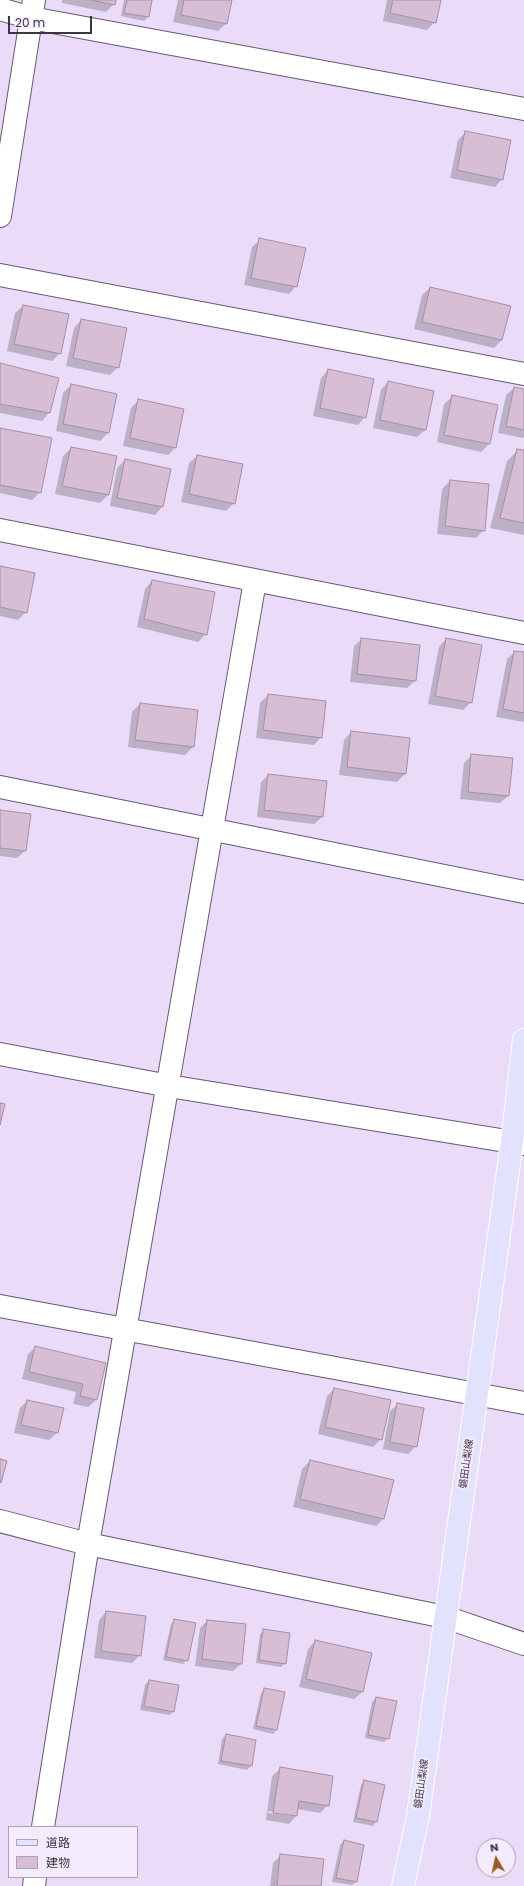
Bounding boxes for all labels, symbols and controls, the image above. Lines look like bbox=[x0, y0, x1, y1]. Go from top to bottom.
scale bar bbox=[10, 8, 94, 34]
text: 20 m bbox=[15, 14, 45, 31]
street label: 磐田山梨線 bbox=[458, 1438, 476, 1490]
street label: 磐田山梨線 bbox=[413, 1758, 431, 1810]
legend bbox=[8, 1826, 138, 1878]
text: 道路 bbox=[46, 1834, 70, 1851]
north arrow bbox=[476, 1838, 516, 1878]
text: N bbox=[489, 1839, 500, 1856]
text: 建物 bbox=[46, 1854, 70, 1871]

